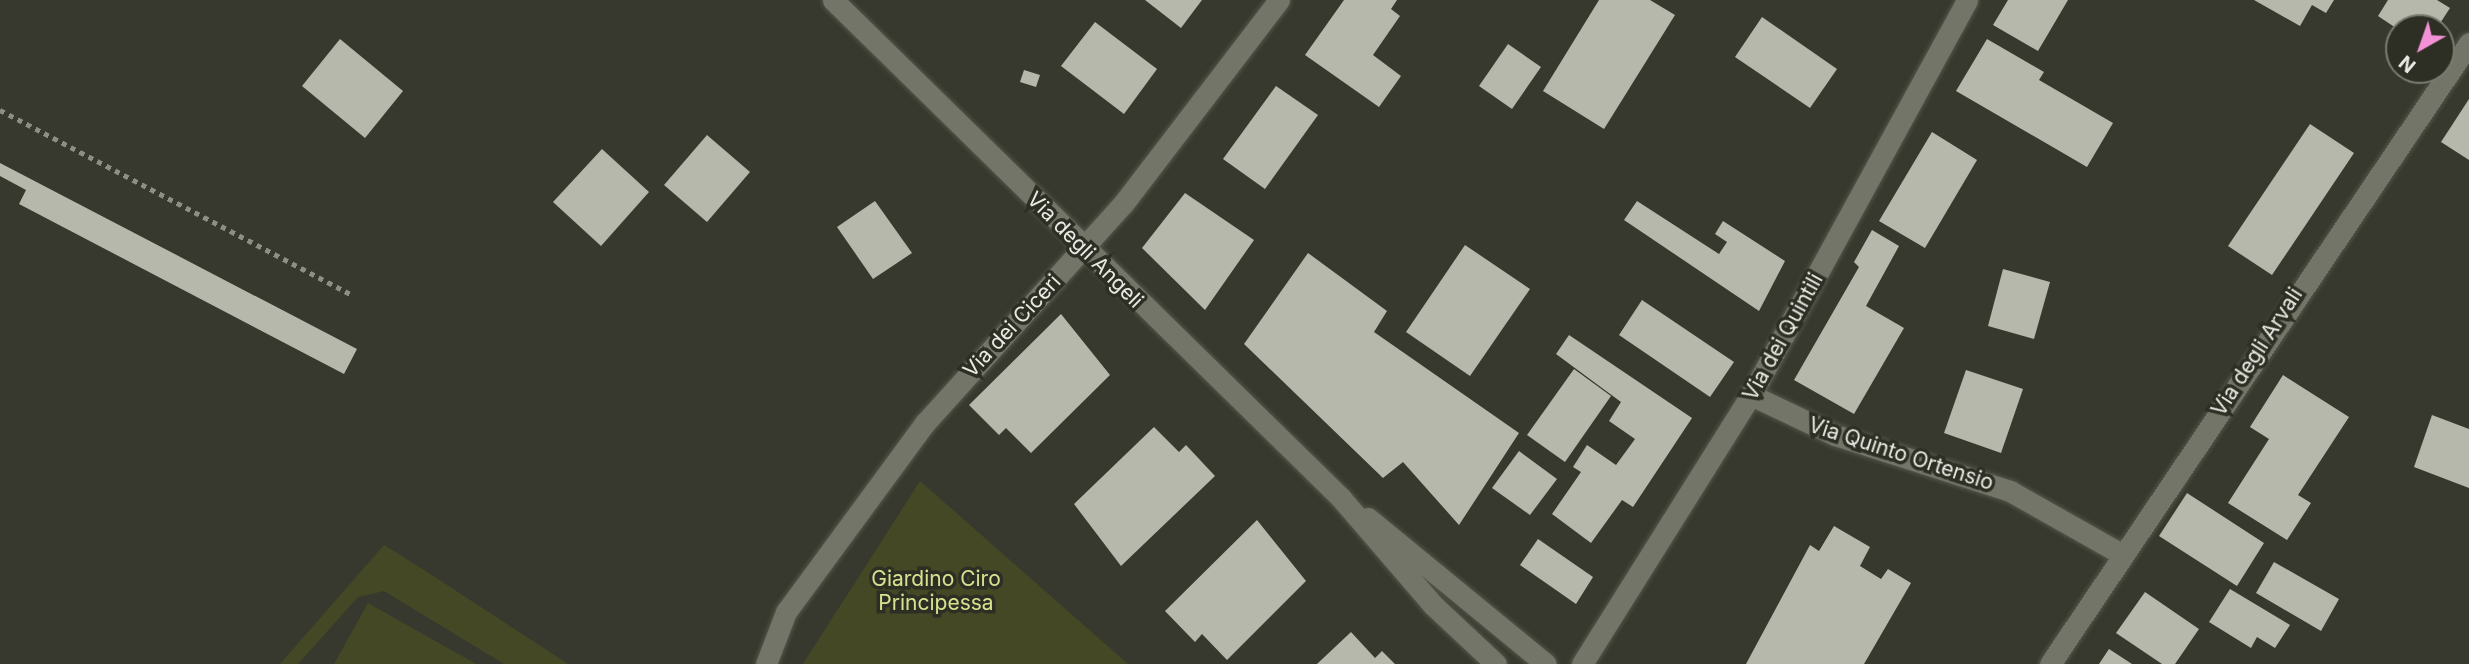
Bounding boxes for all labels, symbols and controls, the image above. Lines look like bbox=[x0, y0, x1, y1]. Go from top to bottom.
north arrow bbox=[2385, 14, 2455, 84]
text: N bbox=[2395, 50, 2420, 77]
street label: Via degli Angeli bbox=[1022, 187, 1148, 313]
street label: Via dei Ciceri bbox=[958, 269, 1066, 383]
street label: Via dei Quintili bbox=[1738, 269, 1828, 405]
street label: Via degli Arvali bbox=[2206, 283, 2308, 421]
street label: Via Quinto Ortensio bbox=[1805, 412, 1997, 496]
park label: Giardino Ciro Principessa bbox=[871, 566, 1001, 616]

